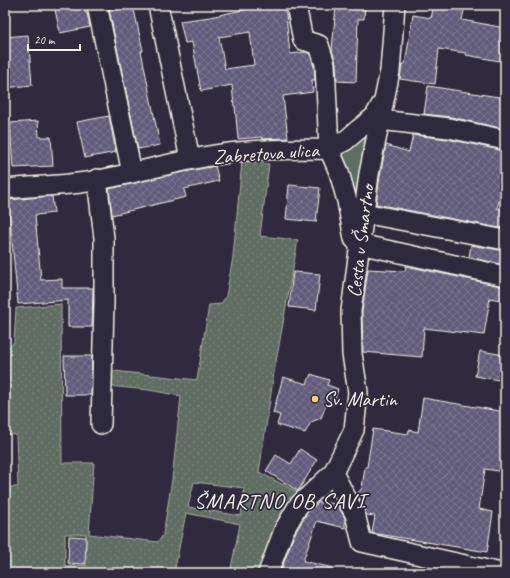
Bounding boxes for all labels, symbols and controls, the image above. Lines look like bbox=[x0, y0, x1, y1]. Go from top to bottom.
scale bar bbox=[28, 26, 80, 52]
text: 20 m bbox=[34, 32, 56, 48]
street label: Zabretova ulica bbox=[212, 137, 321, 170]
street label: Cesta v Šmartno bbox=[341, 181, 380, 299]
place label: Sv. Martin bbox=[323, 387, 398, 412]
marker: Sv. Martin bbox=[310, 394, 320, 404]
district label: ŠMARTNO OB SAVI bbox=[194, 487, 370, 515]

